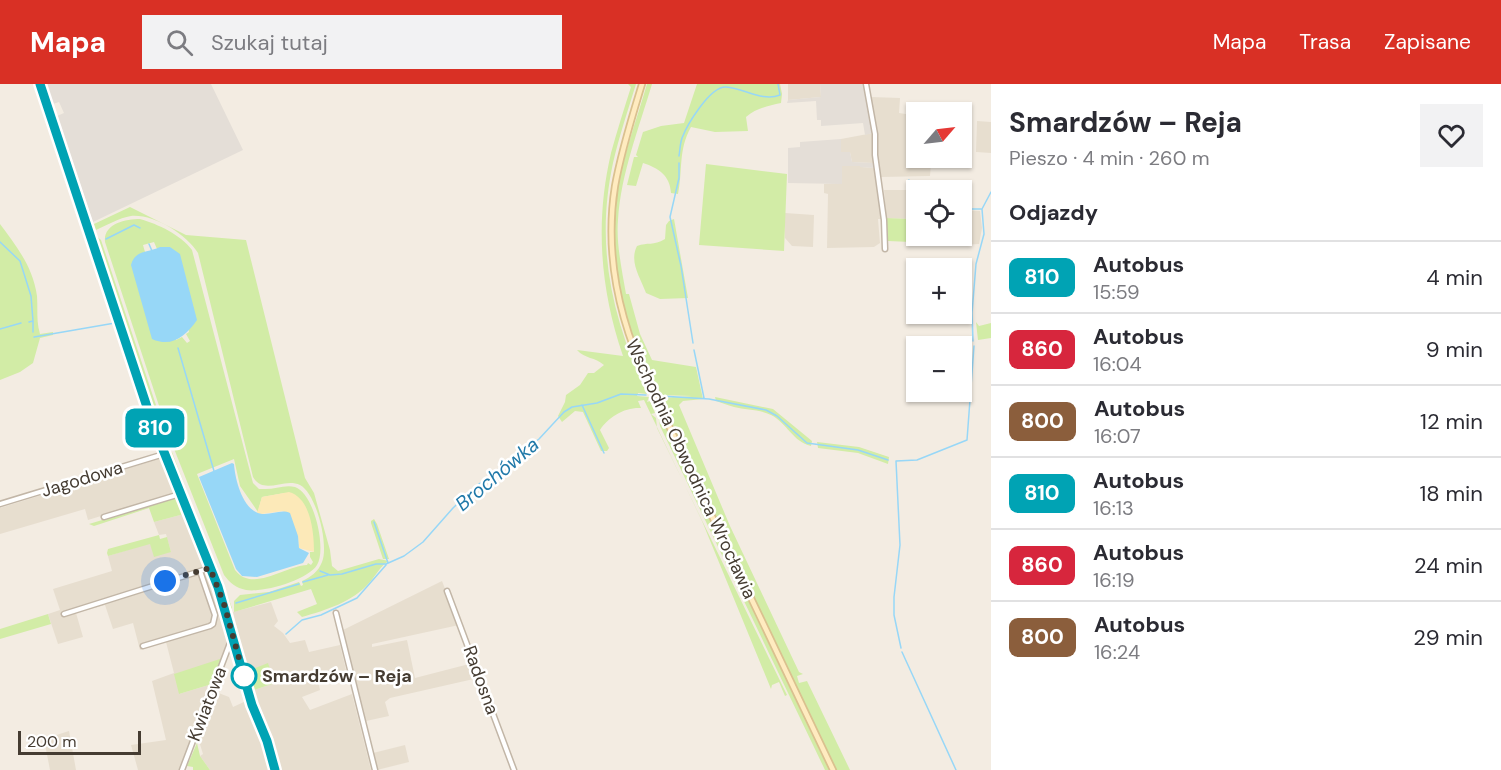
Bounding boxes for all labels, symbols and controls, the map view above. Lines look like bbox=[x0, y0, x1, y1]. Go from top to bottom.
search box bbox=[142, 15, 562, 69]
text: Mapa bbox=[30, 24, 106, 61]
icon: search bbox=[163, 26, 196, 59]
text: Szukaj tutaj bbox=[211, 28, 328, 57]
text: Mapa bbox=[1213, 28, 1266, 56]
text: Trasa bbox=[1299, 28, 1351, 56]
text: Zapisane bbox=[1384, 28, 1471, 56]
north arrow bbox=[906, 102, 972, 168]
map controls bbox=[906, 102, 972, 402]
text: Smardzów – Reja bbox=[1009, 104, 1242, 141]
button: heart bbox=[1420, 104, 1483, 167]
text: Pieszo · 4 min · 260 m bbox=[1009, 145, 1209, 171]
button: locate bbox=[906, 180, 972, 246]
text: Odjazdy bbox=[1009, 198, 1098, 227]
text: Autobus bbox=[1093, 250, 1184, 279]
button: + bbox=[906, 258, 972, 324]
text: 810 bbox=[1024, 263, 1060, 291]
text: 4 min bbox=[1426, 263, 1483, 292]
text: 15:59 bbox=[1093, 279, 1140, 305]
text: Autobus bbox=[1093, 322, 1184, 351]
street label: Wschodnia Obwodnica Wrocławia bbox=[620, 335, 762, 603]
text: 860 bbox=[1021, 335, 1063, 363]
text: 9 min bbox=[1426, 335, 1483, 364]
button: − bbox=[906, 336, 972, 402]
text: 16:04 bbox=[1093, 351, 1142, 377]
text: Autobus bbox=[1094, 394, 1185, 423]
text: 800 bbox=[1021, 407, 1064, 435]
text: 12 min bbox=[1420, 407, 1483, 436]
line badge: 810 bbox=[120, 408, 189, 448]
text: 810 bbox=[137, 414, 173, 442]
text: 16:07 bbox=[1094, 423, 1141, 449]
water label: Brochówka bbox=[450, 431, 544, 517]
street label: Jagodowa bbox=[38, 455, 126, 503]
text: Autobus bbox=[1093, 466, 1184, 495]
text: 810 bbox=[1024, 479, 1060, 507]
text: 18 min bbox=[1419, 479, 1483, 508]
text: 16:13 bbox=[1093, 495, 1134, 521]
text: Autobus bbox=[1093, 538, 1184, 567]
text: 860 bbox=[1021, 551, 1063, 579]
text: 24 min bbox=[1414, 551, 1483, 580]
your location bbox=[150, 566, 180, 596]
text: 16:19 bbox=[1093, 567, 1135, 593]
text: Autobus bbox=[1094, 610, 1185, 639]
text: 800 bbox=[1021, 623, 1064, 651]
text: 29 min bbox=[1413, 623, 1483, 652]
text: 16:24 bbox=[1094, 639, 1140, 665]
street label: Radosna bbox=[458, 642, 504, 718]
street label: Kwiatowa bbox=[182, 663, 232, 745]
marker: Smardzów – Reja bbox=[231, 663, 257, 689]
place label: Smardzów – Reja bbox=[262, 664, 412, 688]
scale bar bbox=[18, 728, 141, 756]
text: 200 m bbox=[27, 731, 76, 752]

